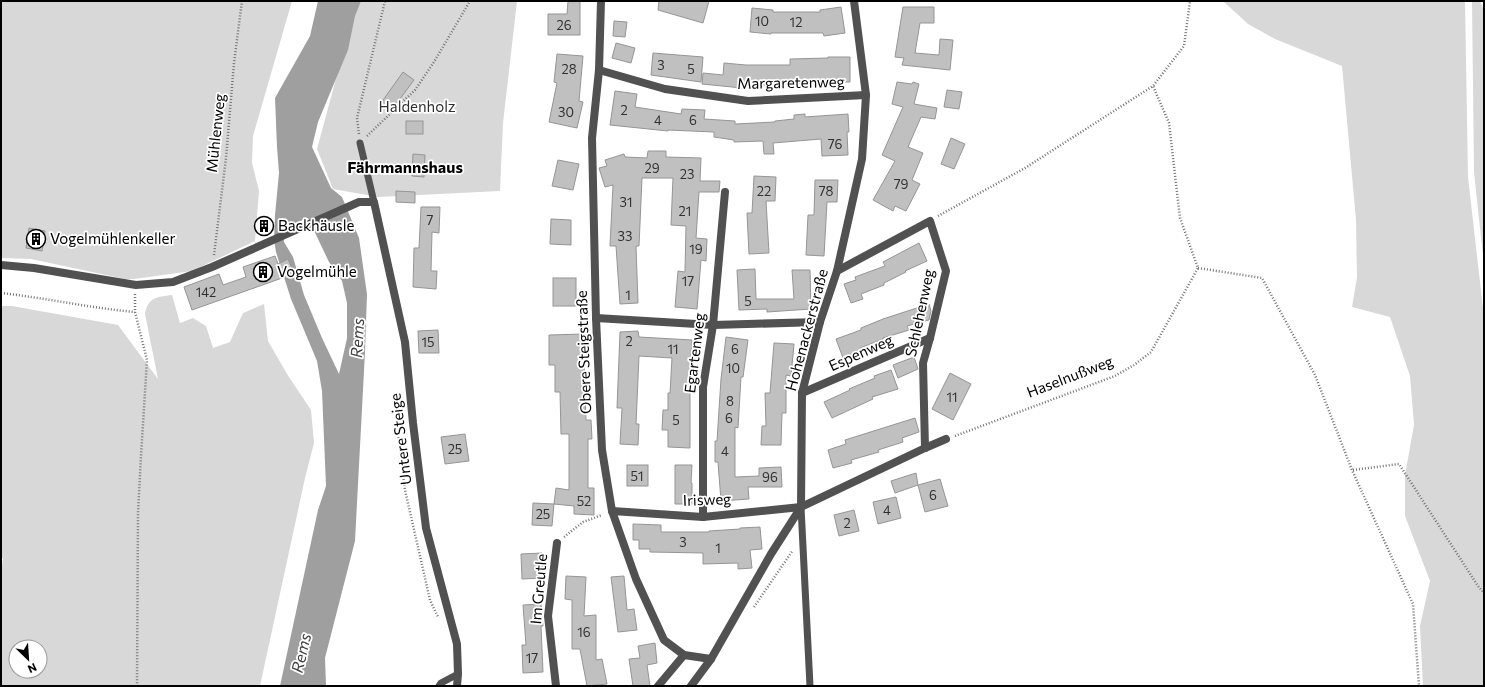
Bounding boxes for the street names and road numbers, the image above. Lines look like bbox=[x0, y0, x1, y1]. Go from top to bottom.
street label: Margaretenweg bbox=[737, 72, 845, 92]
street label: Mühlenweg bbox=[202, 93, 228, 173]
street label: Hohenackerstraße bbox=[781, 267, 831, 393]
street label: Schlehenweg bbox=[901, 267, 937, 358]
street label: Obere Steigstraße bbox=[572, 290, 594, 414]
street label: Egartenweg bbox=[680, 312, 708, 394]
street label: Espenweg bbox=[826, 330, 896, 374]
street label: Haselnußweg bbox=[1024, 351, 1115, 401]
street label: Untere Steige bbox=[385, 392, 415, 486]
street label: Irisweg bbox=[682, 489, 732, 509]
street label: Im Greutle bbox=[526, 553, 550, 625]

